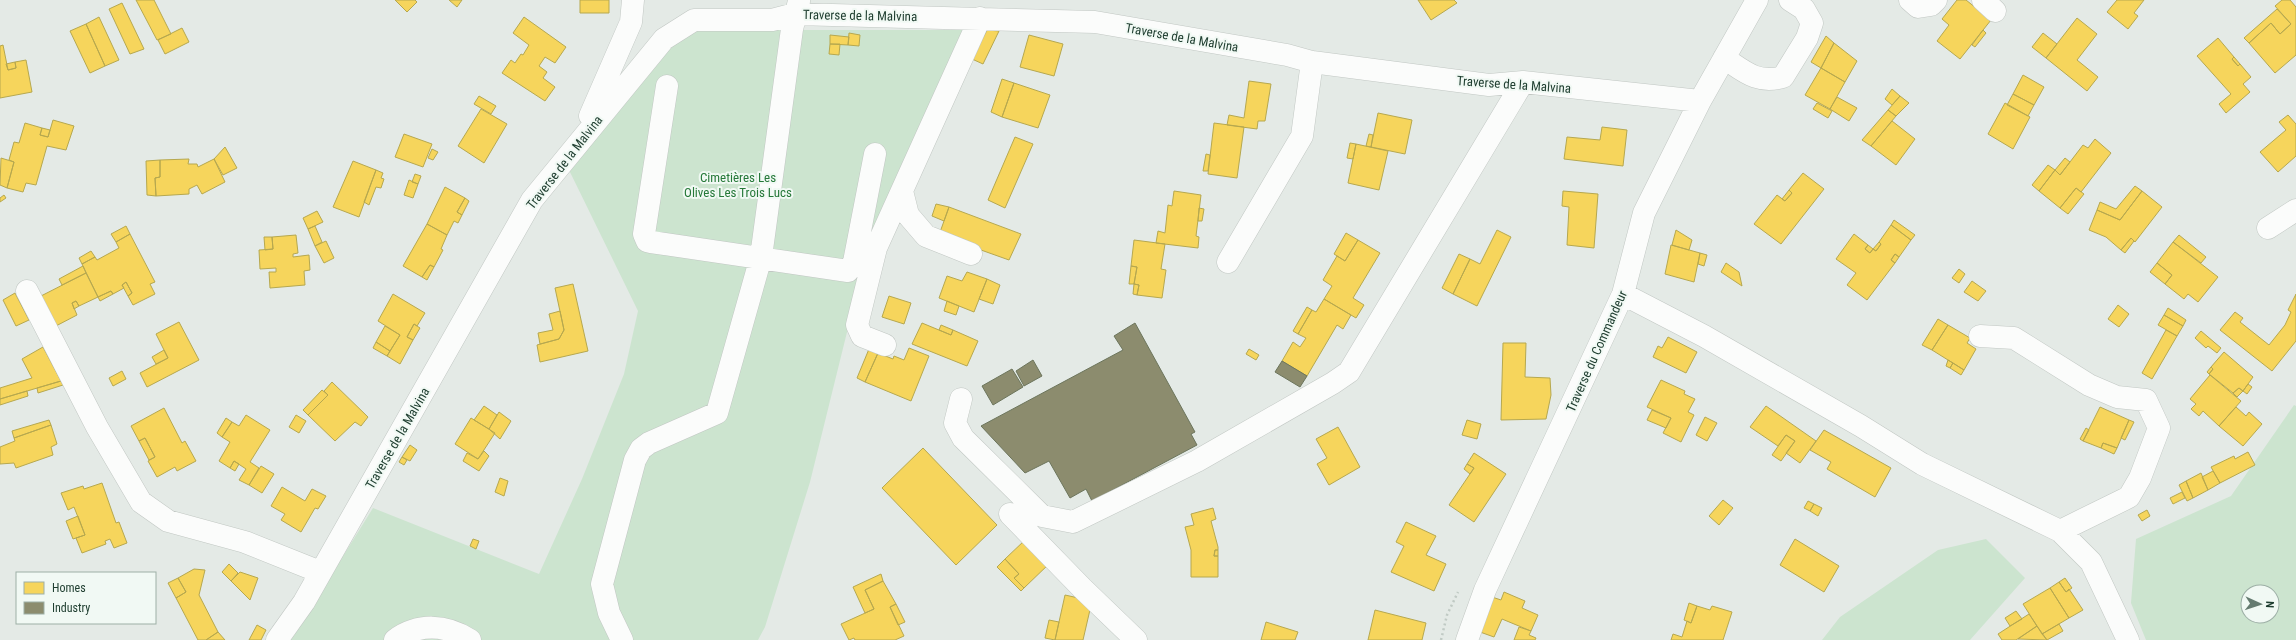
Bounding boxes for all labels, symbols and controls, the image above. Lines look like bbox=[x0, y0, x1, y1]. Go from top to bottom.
street label: Traverse de la Malvina bbox=[803, 7, 917, 24]
street label: Traverse de la Malvina bbox=[1124, 20, 1240, 55]
street label: Traverse de la Malvina bbox=[1456, 73, 1572, 96]
street label: Traverse de la Malvina bbox=[523, 113, 606, 212]
park label: Cimetières Les Olives Les Trois Lucs bbox=[684, 170, 792, 200]
street label: Traverse du Commandeur bbox=[1563, 288, 1630, 414]
street label: Traverse de la Malvina bbox=[362, 385, 433, 492]
legend bbox=[16, 572, 156, 624]
text: Homes bbox=[52, 581, 86, 595]
north arrow bbox=[2240, 584, 2280, 624]
text: Industry bbox=[52, 601, 90, 615]
text: N bbox=[2263, 601, 2276, 608]

